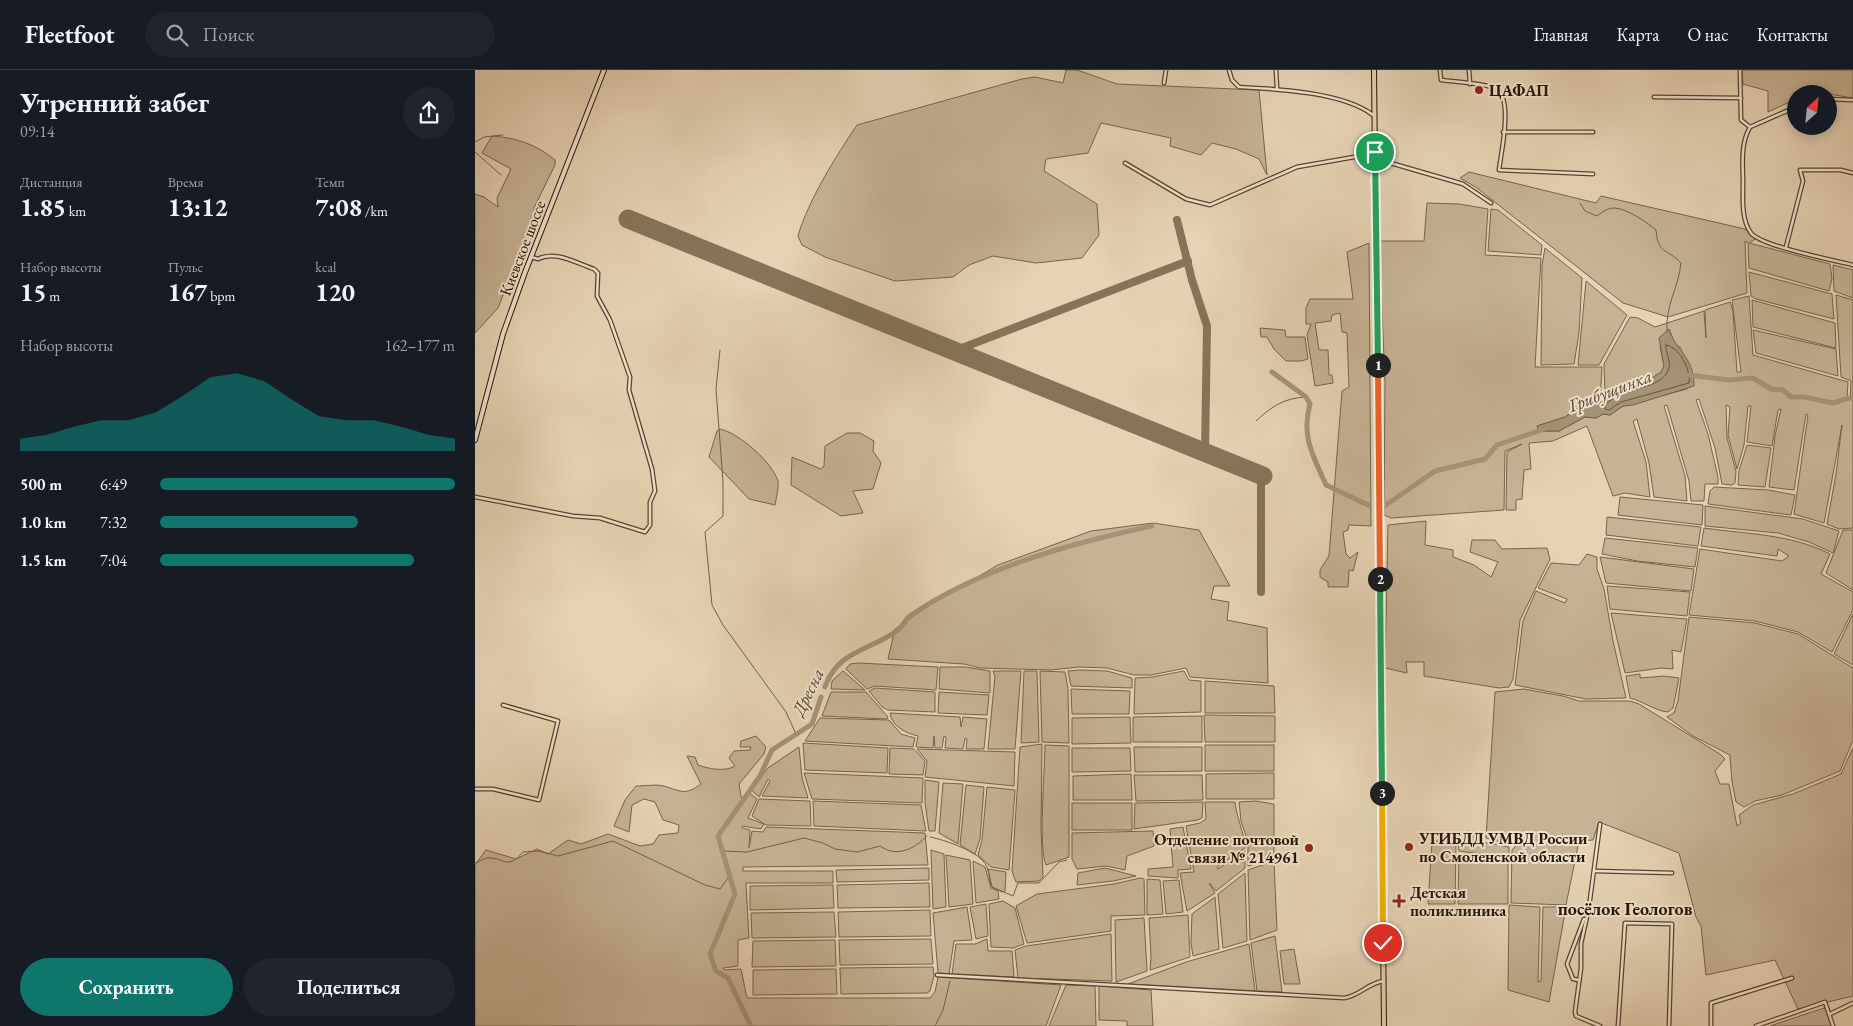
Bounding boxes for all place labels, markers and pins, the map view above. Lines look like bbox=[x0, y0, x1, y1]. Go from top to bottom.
place label: ЦАФАП bbox=[1489, 80, 1549, 101]
marker: ЦАФАП bbox=[1473, 84, 1485, 96]
pin bbox=[1354, 131, 1396, 173]
pin: 1 bbox=[1365, 352, 1391, 378]
pin: 2 bbox=[1367, 566, 1393, 592]
pin: 3 bbox=[1369, 780, 1395, 806]
place label: УГИБДД УМВД России по Смоленской области bbox=[1418, 828, 1588, 867]
place label: Отделение почтовой связи № 214961 bbox=[1154, 829, 1300, 868]
marker: УГИБДД УМВД России по Смоленской области bbox=[1403, 841, 1415, 853]
marker: Отделение почтовой связи № 214961 bbox=[1303, 842, 1315, 854]
place label: Детская поликлиника bbox=[1410, 882, 1507, 921]
marker: Детская поликлиника bbox=[1392, 894, 1406, 908]
pin bbox=[1362, 922, 1404, 964]

